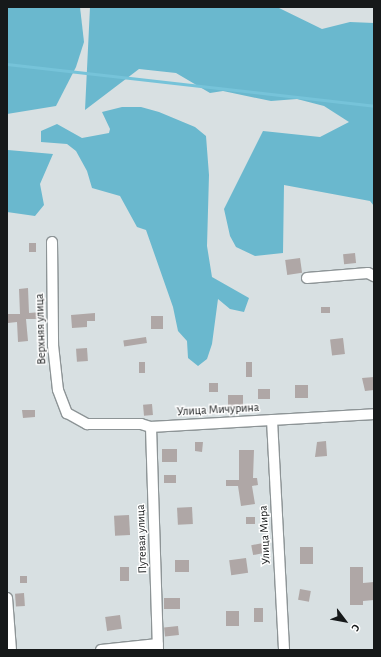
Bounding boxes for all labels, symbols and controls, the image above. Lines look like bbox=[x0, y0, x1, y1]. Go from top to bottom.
street label: Верхняя улица bbox=[33, 293, 49, 365]
street label: Улица Мичурина bbox=[176, 401, 260, 419]
street label: Путевая улица bbox=[134, 504, 150, 574]
street label: Улица Мира bbox=[256, 505, 274, 565]
north arrow bbox=[325, 601, 365, 641]
text: С bbox=[349, 622, 362, 633]

